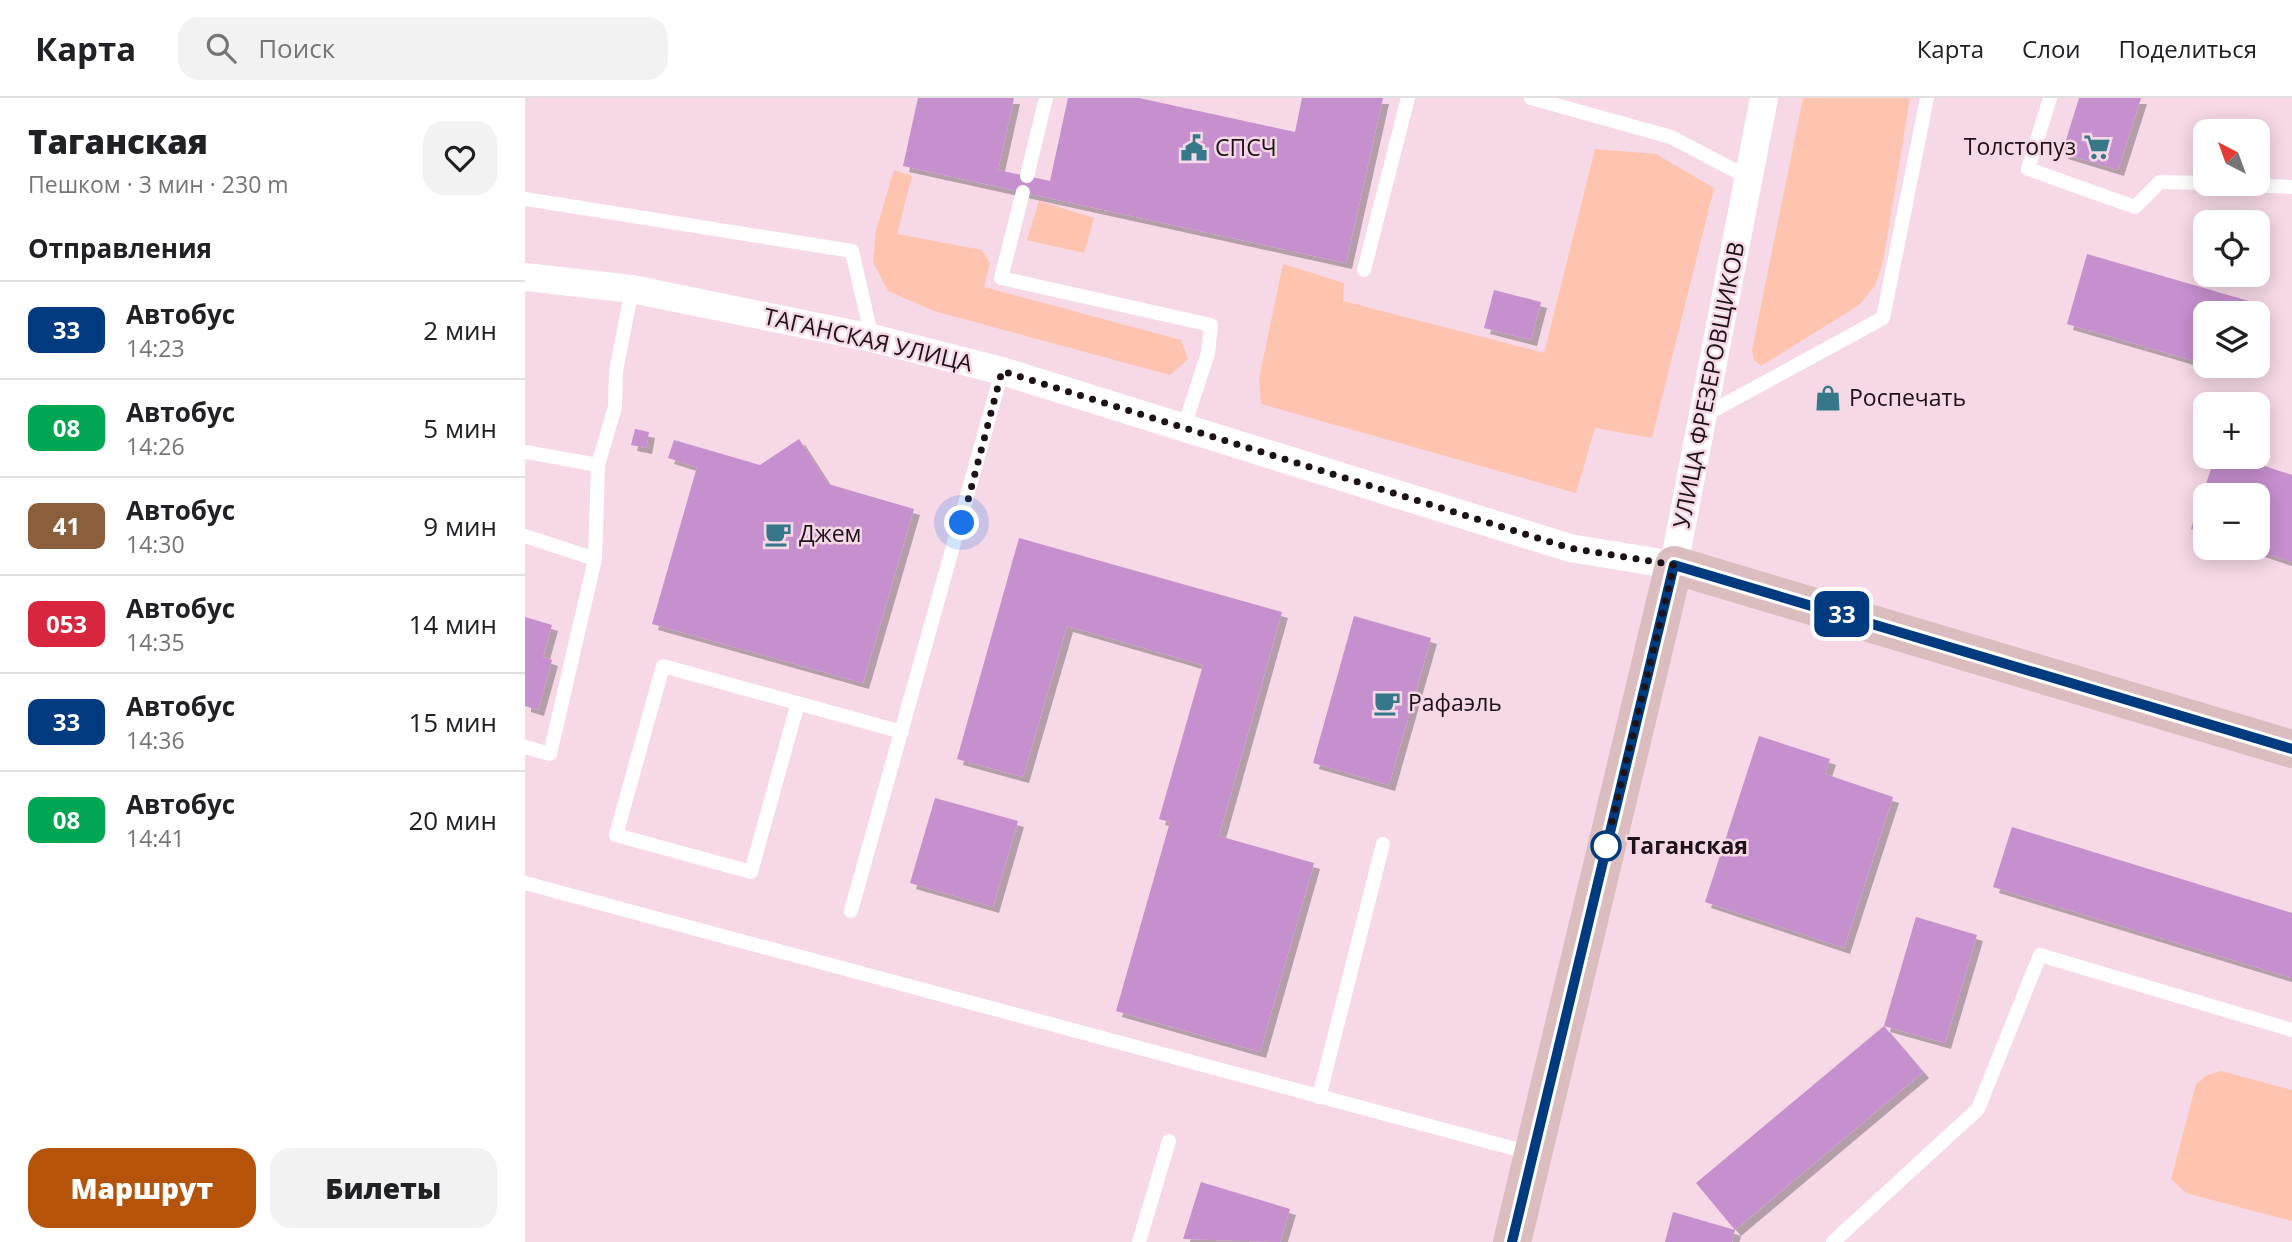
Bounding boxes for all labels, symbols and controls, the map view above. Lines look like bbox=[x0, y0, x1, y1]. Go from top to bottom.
search box bbox=[178, 17, 668, 80]
text: Карта bbox=[35, 26, 136, 71]
icon: search bbox=[202, 29, 240, 67]
text: Поиск bbox=[258, 30, 335, 66]
text: Карта bbox=[1917, 32, 1984, 65]
text: Слои bbox=[2022, 32, 2081, 65]
text: Поделиться bbox=[2119, 32, 2257, 65]
text: Таганская bbox=[28, 119, 208, 164]
north arrow bbox=[2193, 119, 2270, 196]
map controls bbox=[2193, 119, 2270, 560]
button: heart bbox=[423, 121, 497, 195]
place label: Толстопуз bbox=[1964, 130, 2076, 162]
place label: СПСЧ bbox=[1215, 131, 1277, 163]
supermarket icon: Толстопуз bbox=[2082, 132, 2112, 162]
public building icon: СПСЧ bbox=[1179, 133, 1209, 163]
text: Пешком · 3 мин · 230 m bbox=[28, 168, 289, 200]
button: locate bbox=[2193, 210, 2270, 287]
text: Отправления bbox=[28, 230, 212, 266]
street label: УЛИЦА ФРЕЗЕРОВЩИКОВ bbox=[1665, 239, 1752, 531]
text: Автобус bbox=[126, 296, 235, 332]
street label: ТАГАНСКАЯ УЛИЦА bbox=[761, 299, 976, 379]
button: layers bbox=[2193, 301, 2270, 378]
text: 2 мин bbox=[423, 312, 497, 348]
text: 33 bbox=[53, 313, 80, 346]
text: 14:23 bbox=[126, 332, 185, 364]
place label: Роспечать bbox=[1849, 381, 1966, 413]
shop icon: Роспечать bbox=[1813, 383, 1843, 413]
button: + bbox=[2193, 392, 2270, 469]
text: Автобус bbox=[126, 394, 235, 430]
text: 5 мин bbox=[423, 410, 497, 446]
text: 08 bbox=[53, 411, 80, 444]
text: 14:26 bbox=[126, 430, 185, 462]
button: − bbox=[2193, 483, 2270, 560]
text: Автобус bbox=[126, 492, 235, 528]
your location bbox=[944, 505, 979, 540]
text: 9 мин bbox=[423, 508, 497, 544]
text: 41 bbox=[53, 509, 80, 542]
place label: Джем bbox=[799, 517, 861, 549]
cafe icon: Джем bbox=[763, 519, 793, 549]
text: 14:30 bbox=[126, 528, 185, 560]
text: Автобус bbox=[126, 590, 235, 626]
line badge: 33 bbox=[1811, 591, 1873, 637]
text: 33 bbox=[1828, 597, 1856, 630]
text: 14 мин bbox=[408, 606, 497, 642]
text: 053 bbox=[46, 607, 87, 640]
text: 14:35 bbox=[126, 626, 185, 658]
place label: Рафаэль bbox=[1408, 686, 1502, 718]
text: Автобус bbox=[126, 688, 235, 724]
cafe icon: Рафаэль bbox=[1372, 688, 1402, 718]
text: 15 мин bbox=[408, 704, 497, 740]
text: 33 bbox=[53, 705, 80, 738]
text: 14:36 bbox=[126, 724, 185, 756]
text: Автобус bbox=[126, 786, 235, 822]
text: 20 мин bbox=[408, 802, 497, 838]
text: 08 bbox=[53, 803, 80, 836]
text: 14:41 bbox=[126, 822, 185, 854]
place label: Таганская bbox=[1627, 829, 1748, 861]
marker: Таганская bbox=[1591, 831, 1621, 861]
button: Маршрут bbox=[28, 1148, 256, 1228]
button: Билеты bbox=[270, 1148, 497, 1228]

